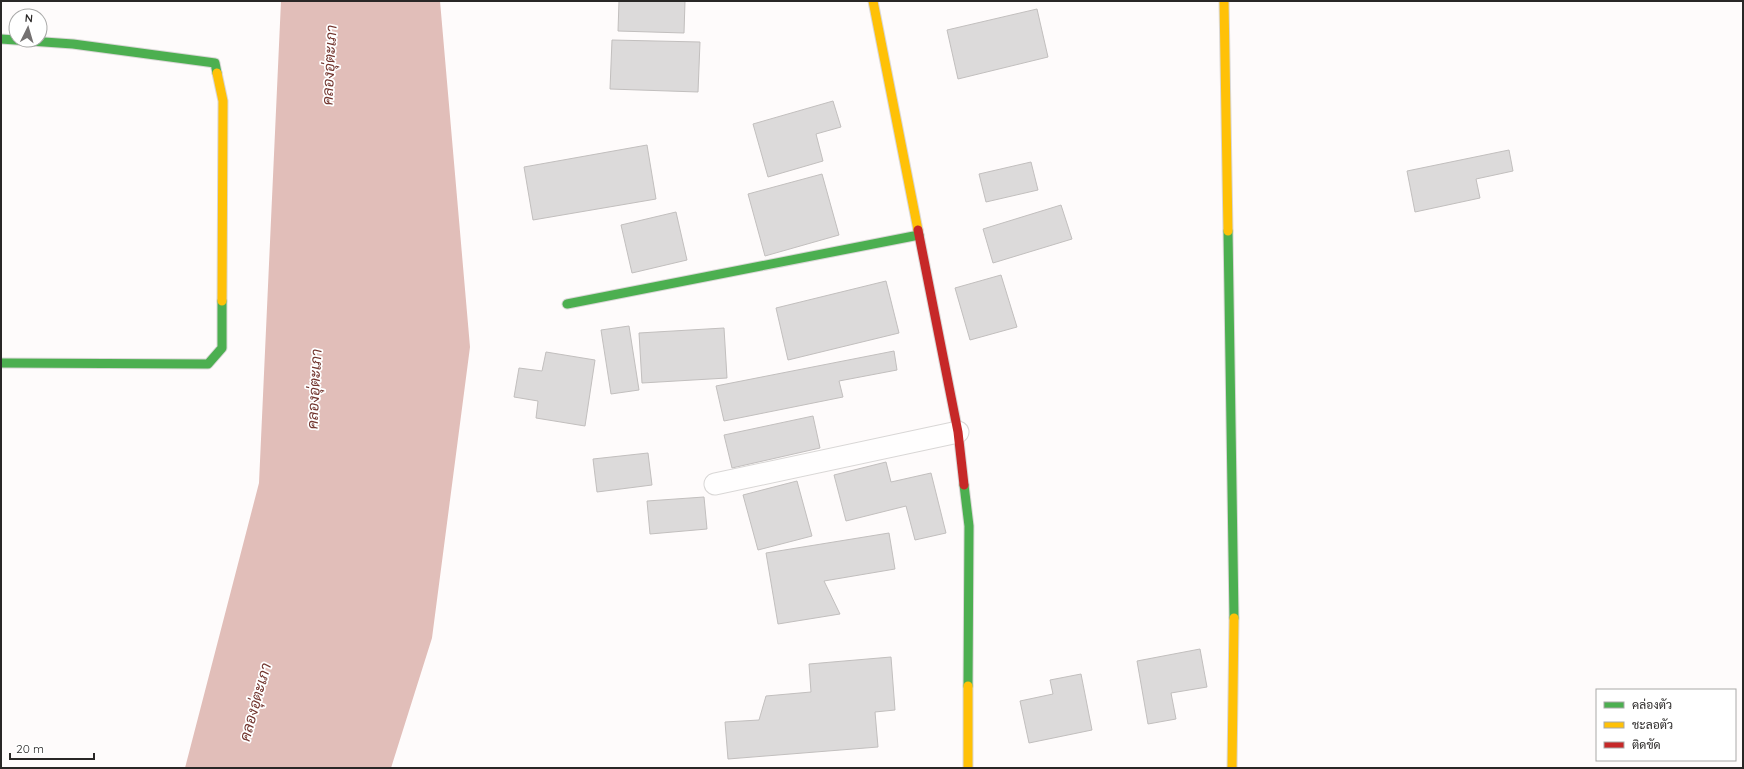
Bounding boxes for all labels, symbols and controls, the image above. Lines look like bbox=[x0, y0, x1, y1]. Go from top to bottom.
north arrow bbox=[8, 8, 48, 48]
text: N bbox=[24, 11, 34, 25]
water label: คลองอุ่ตะเภา bbox=[317, 24, 343, 106]
water label: คลองอุ่ตะเภา bbox=[302, 348, 328, 430]
water label: คลองอุ่ตะเภา bbox=[235, 661, 277, 744]
legend bbox=[1596, 689, 1736, 761]
text: คล่องตัว bbox=[1632, 697, 1672, 712]
text: ชะลอตัว bbox=[1632, 717, 1673, 732]
scale bar bbox=[10, 735, 94, 761]
text: ติดขัด bbox=[1632, 737, 1661, 752]
text: 20 m bbox=[16, 741, 44, 756]

